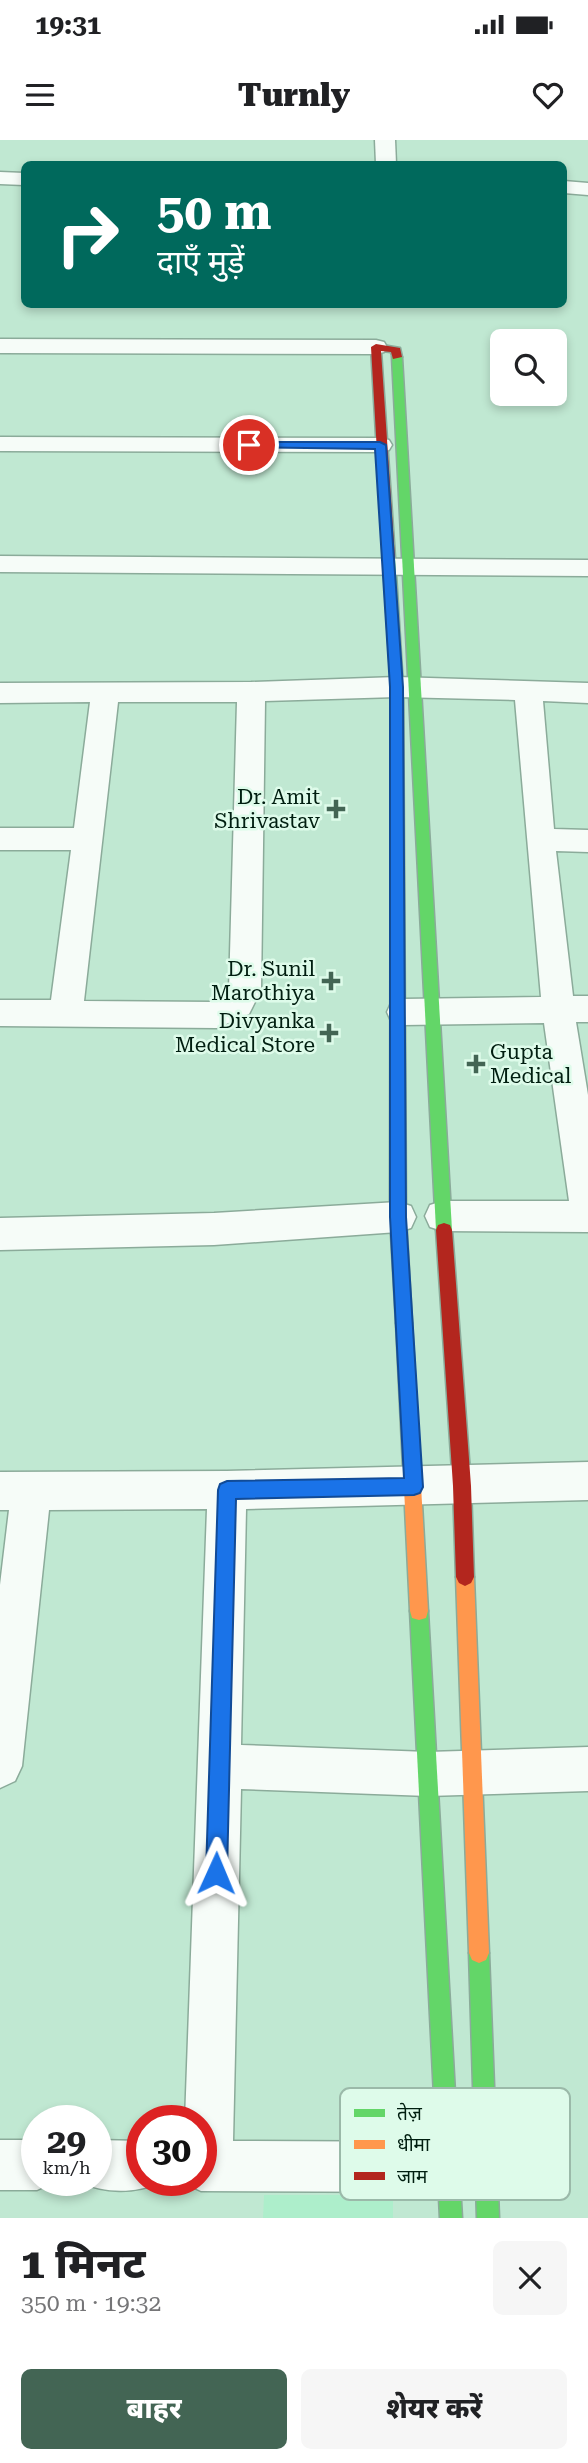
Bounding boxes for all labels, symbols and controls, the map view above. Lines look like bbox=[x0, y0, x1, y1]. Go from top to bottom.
text: 19:31 bbox=[35, 10, 101, 40]
icon: menu bbox=[21, 76, 59, 114]
text: Turnly bbox=[238, 76, 350, 114]
icon: heart bbox=[529, 76, 567, 114]
text: 50 m bbox=[157, 184, 272, 241]
icon: right bbox=[42, 189, 133, 280]
text: दाएँ मुड़ें bbox=[157, 243, 244, 281]
map controls bbox=[490, 329, 567, 406]
button: search bbox=[490, 329, 567, 406]
pin bbox=[219, 415, 279, 475]
icon: arrive bbox=[230, 426, 268, 464]
place label: Dr. Amit Shrivastav bbox=[214, 785, 321, 833]
marker: Dr. Amit Shrivastav bbox=[326, 799, 346, 819]
place label: Dr. Sunil Marothiya bbox=[211, 957, 316, 1005]
marker: Dr. Sunil Marothiya bbox=[321, 971, 341, 991]
place label: Divyanka Medical Store bbox=[175, 1009, 316, 1057]
marker: Divyanka Medical Store bbox=[321, 1025, 337, 1041]
place label: Gupta Medical bbox=[490, 1040, 572, 1088]
marker: Gupta Medical bbox=[468, 1056, 484, 1072]
position arrow bbox=[179, 1836, 253, 1910]
legend bbox=[340, 2088, 570, 2200]
text: तेज़ bbox=[397, 2102, 423, 2125]
speed limit sign: 30 bbox=[126, 2105, 217, 2196]
text: 29 bbox=[47, 2121, 86, 2162]
text: धीमा bbox=[397, 2133, 431, 2156]
text: km/h bbox=[42, 2157, 91, 2178]
text: जाम bbox=[397, 2165, 428, 2188]
text: 1 मिनट bbox=[21, 2239, 146, 2288]
button: close bbox=[493, 2241, 567, 2315]
text: 350 m · 19:32 bbox=[21, 2290, 161, 2317]
button: बाहर bbox=[21, 2369, 287, 2449]
button: शेयर करें bbox=[301, 2369, 567, 2449]

